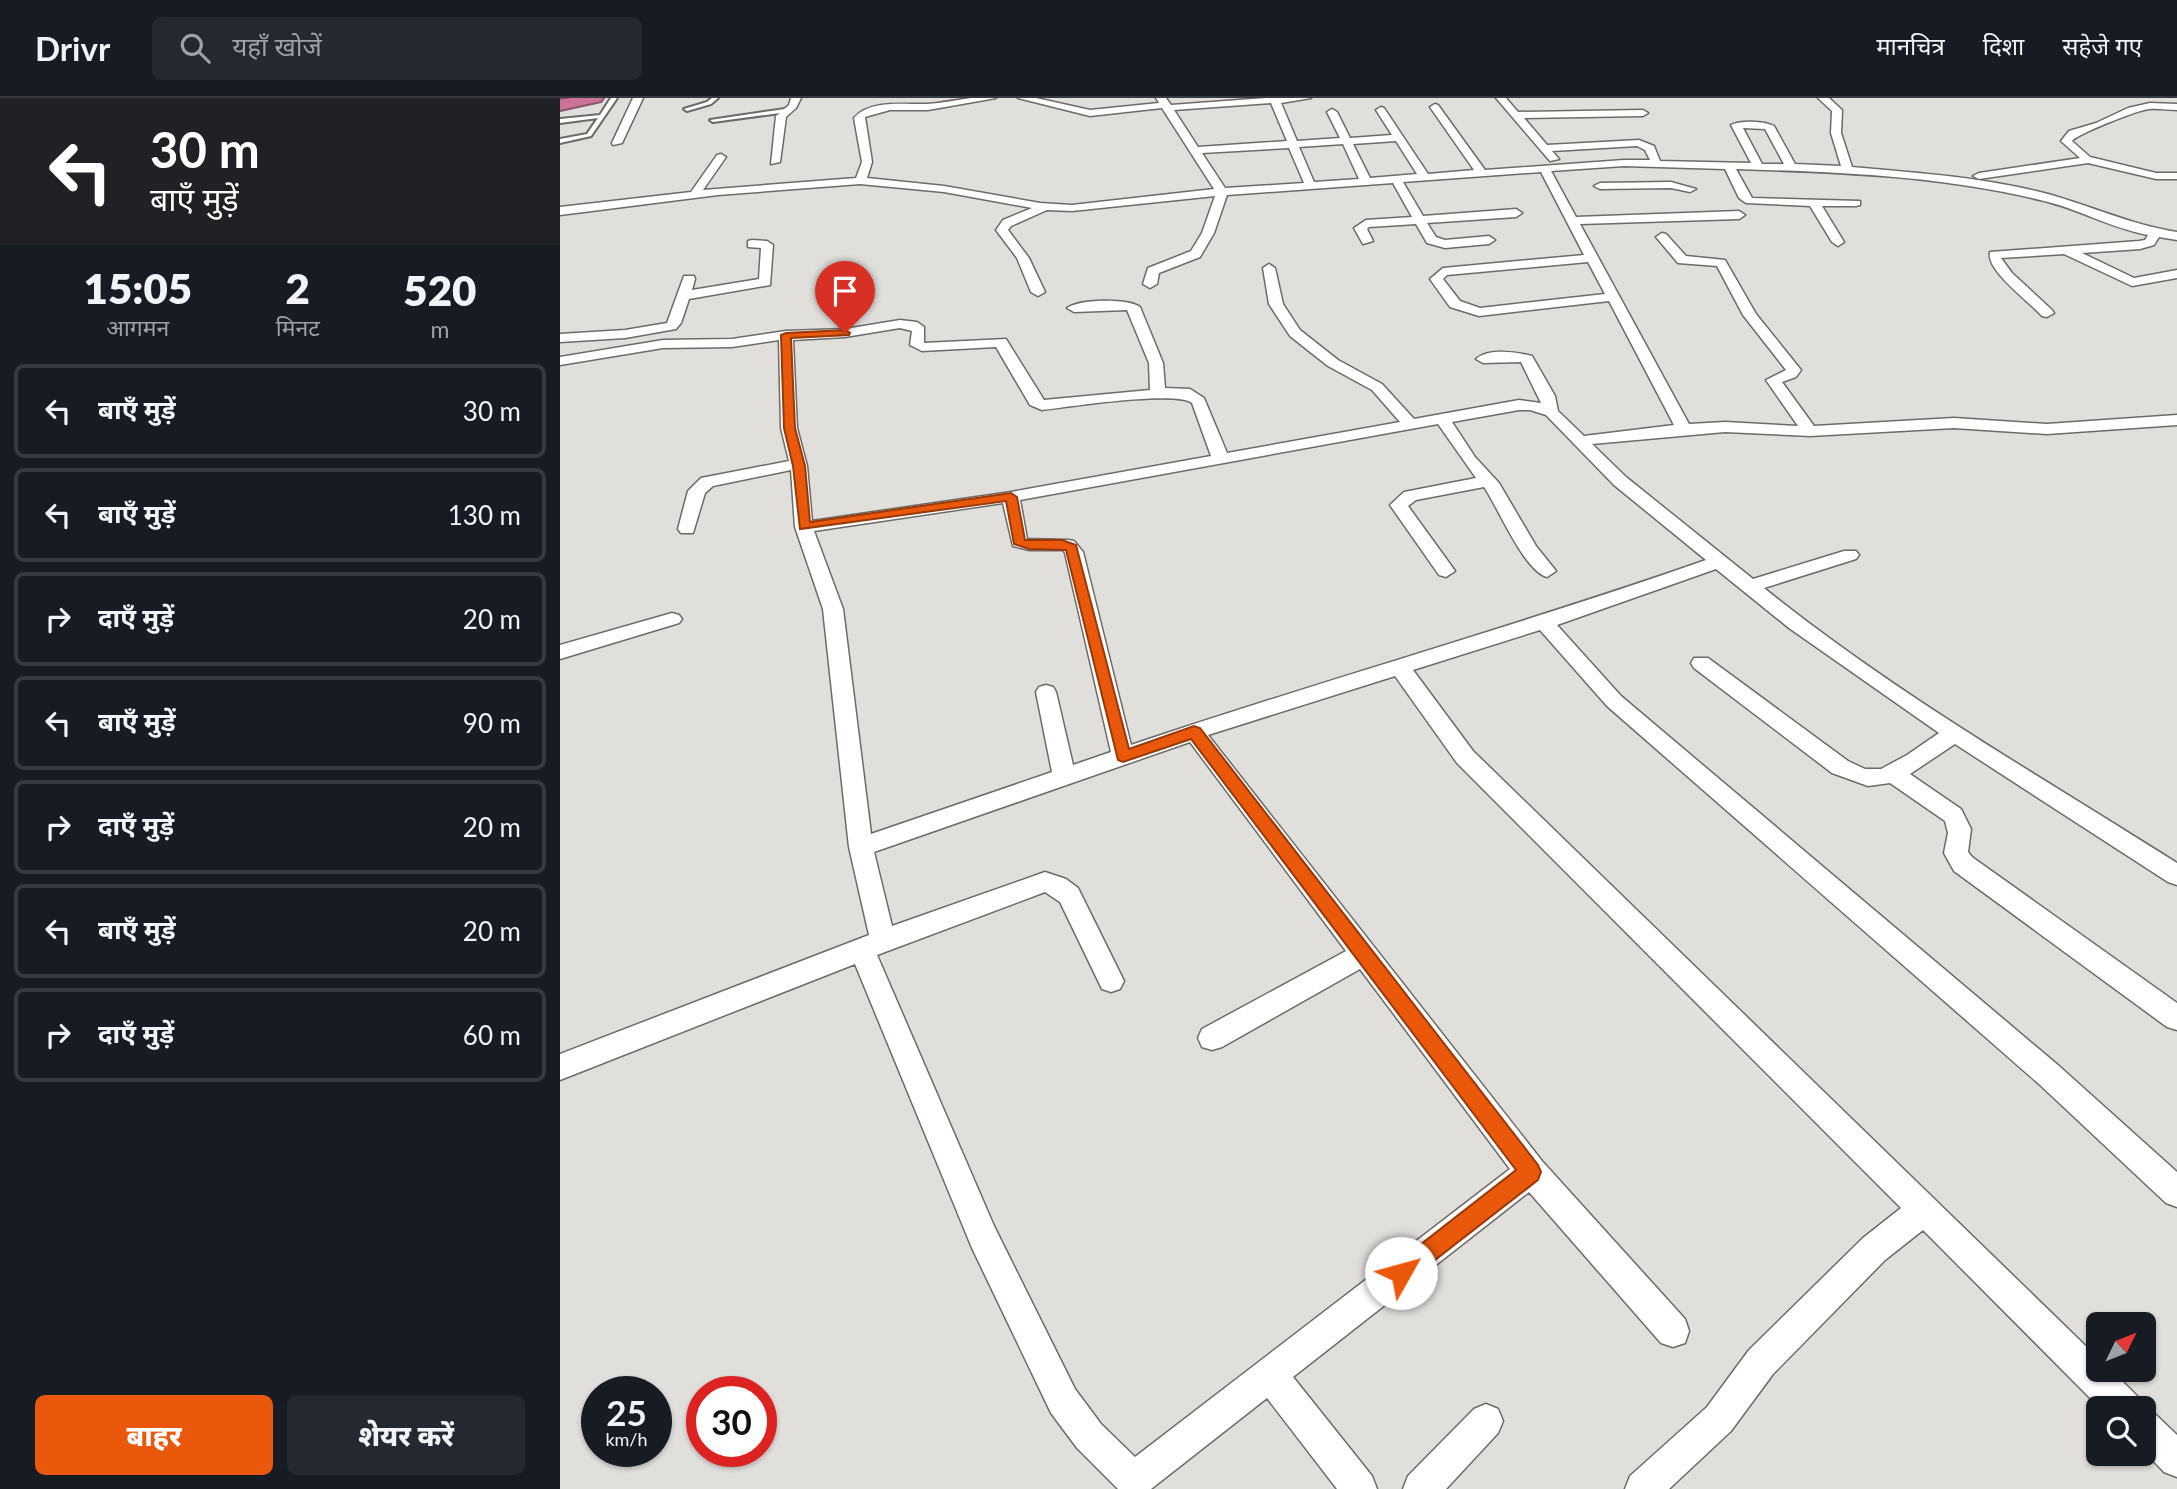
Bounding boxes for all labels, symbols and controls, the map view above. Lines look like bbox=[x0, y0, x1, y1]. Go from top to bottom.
search box bbox=[152, 17, 642, 80]
text: Drivr bbox=[35, 28, 110, 68]
icon: search bbox=[176, 29, 214, 67]
text: यहाँ खोजें bbox=[232, 30, 322, 62]
text: मानचित्र bbox=[1876, 31, 1945, 60]
text: दिशा bbox=[1983, 31, 2024, 60]
text: सहेजे गए bbox=[2062, 31, 2142, 60]
text: 30 m bbox=[150, 120, 260, 178]
icon: left bbox=[35, 126, 126, 217]
text: बाएँ मुड़ें bbox=[150, 179, 239, 218]
pin bbox=[815, 261, 875, 333]
text: 15:05 bbox=[84, 263, 192, 313]
text: 2 bbox=[286, 263, 310, 313]
text: 520 bbox=[403, 265, 476, 315]
icon: arrive bbox=[826, 272, 864, 310]
text: आगमन bbox=[106, 313, 169, 341]
text: मिनट bbox=[276, 313, 320, 341]
text: m bbox=[430, 315, 449, 343]
icon: left bbox=[39, 392, 77, 430]
text: बाएँ मुड़ें bbox=[98, 393, 176, 425]
text: 30 m bbox=[463, 395, 521, 427]
icon: left bbox=[39, 496, 77, 534]
text: बाएँ मुड़ें bbox=[98, 497, 176, 529]
text: 130 m bbox=[448, 499, 521, 531]
icon: right bbox=[39, 600, 77, 638]
text: दाएँ मुड़ें bbox=[98, 601, 174, 633]
text: 20 m bbox=[463, 603, 521, 635]
icon: left bbox=[39, 704, 77, 742]
text: बाएँ मुड़ें bbox=[98, 705, 176, 737]
text: 90 m bbox=[463, 707, 521, 739]
icon: right bbox=[39, 808, 77, 846]
text: दाएँ मुड़ें bbox=[98, 809, 174, 841]
text: 20 m bbox=[463, 811, 521, 843]
icon: left bbox=[39, 912, 77, 950]
text: बाएँ मुड़ें bbox=[98, 913, 176, 945]
text: 20 m bbox=[463, 915, 521, 947]
icon: right bbox=[39, 1016, 77, 1054]
text: दाएँ मुड़ें bbox=[98, 1017, 174, 1049]
text: 60 m bbox=[463, 1019, 521, 1051]
position arrow bbox=[1364, 1236, 1438, 1310]
north arrow bbox=[2086, 1312, 2156, 1382]
map controls bbox=[2086, 1312, 2156, 1466]
speed limit sign: 30 bbox=[686, 1376, 777, 1467]
text: 25 bbox=[606, 1391, 647, 1433]
button: बाहर bbox=[35, 1395, 273, 1475]
button: शेयर करें bbox=[287, 1395, 525, 1475]
button: search bbox=[2086, 1396, 2156, 1466]
text: km/h bbox=[605, 1428, 648, 1450]

